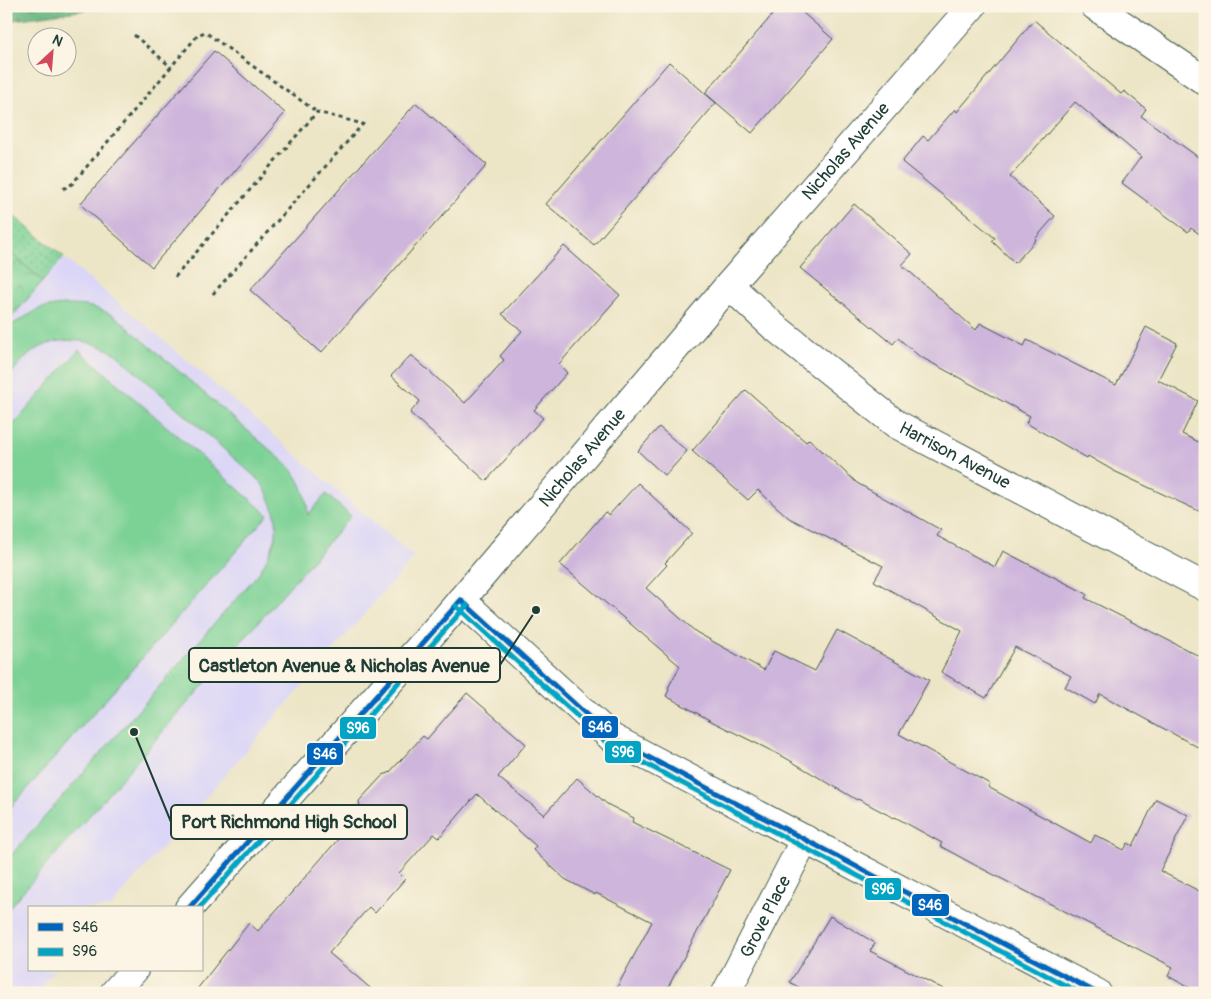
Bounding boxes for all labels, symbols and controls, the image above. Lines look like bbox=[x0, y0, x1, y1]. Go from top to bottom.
north arrow bbox=[28, 28, 78, 78]
text: N bbox=[49, 31, 65, 50]
street label: Nicholas Avenue bbox=[797, 98, 895, 205]
street label: Nicholas Avenue bbox=[534, 404, 631, 512]
street label: Harrison Avenue bbox=[895, 417, 1015, 494]
callout: Castleton Avenue & Nicholas Avenue bbox=[189, 648, 500, 682]
text: Castleton Avenue & Nicholas Avenue bbox=[198, 654, 490, 678]
line badge: S46 bbox=[581, 715, 619, 739]
line badge: S96 bbox=[339, 716, 377, 740]
text: S46 bbox=[588, 719, 612, 736]
text: S96 bbox=[346, 720, 370, 737]
line badge: S96 bbox=[604, 740, 642, 764]
line badge: S46 bbox=[306, 742, 344, 766]
text: S96 bbox=[611, 744, 635, 761]
text: S46 bbox=[313, 746, 337, 763]
callout: Port Richmond High School bbox=[171, 805, 407, 839]
text: Port Richmond High School bbox=[181, 810, 397, 834]
street label: Grove Place bbox=[735, 872, 796, 962]
line badge: S96 bbox=[864, 877, 902, 901]
text: S96 bbox=[871, 881, 895, 898]
line badge: S46 bbox=[911, 893, 950, 917]
text: S46 bbox=[918, 897, 942, 914]
legend bbox=[28, 906, 202, 972]
text: S46 bbox=[72, 918, 98, 937]
text: S96 bbox=[72, 942, 97, 961]

